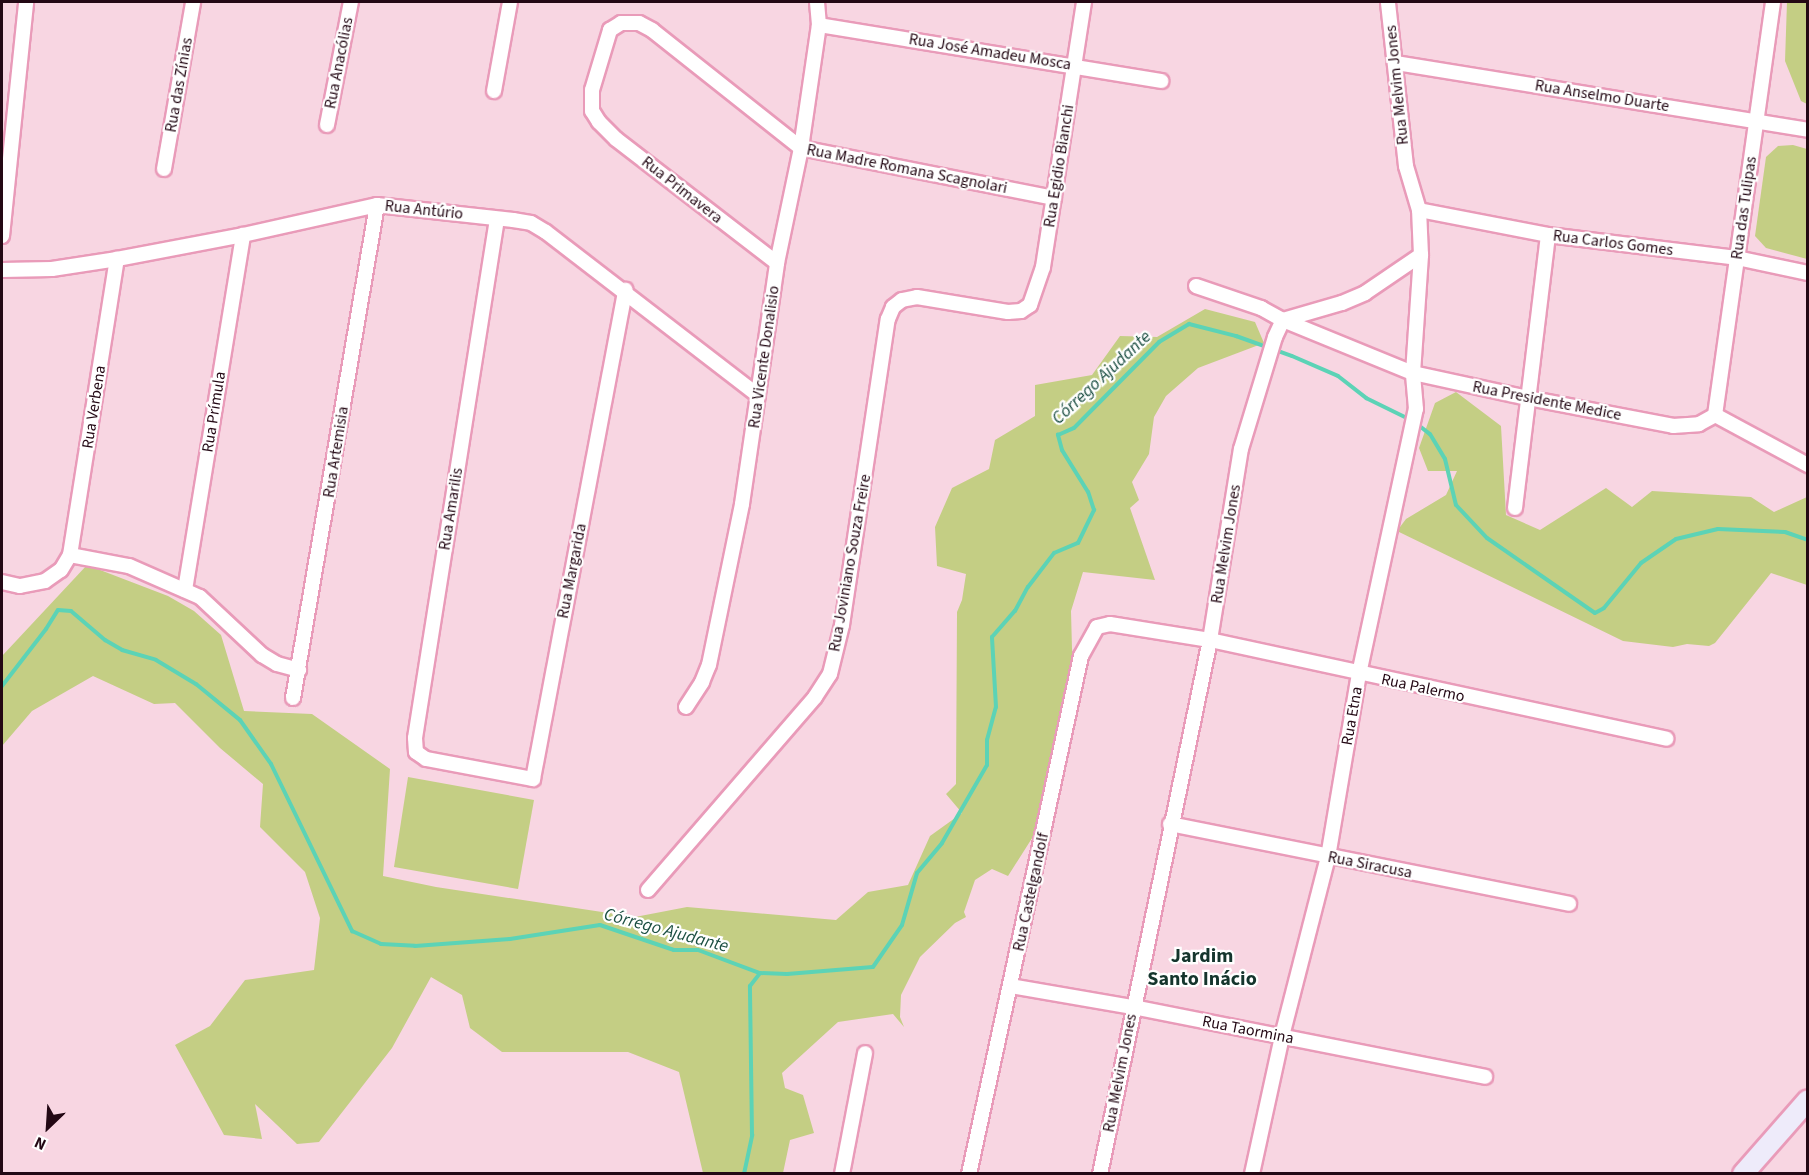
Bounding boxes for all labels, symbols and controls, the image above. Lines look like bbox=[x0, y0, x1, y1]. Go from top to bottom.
street label: Rua Anacólias bbox=[321, 16, 357, 110]
street label: Rua Melvim Jones bbox=[1381, 24, 1413, 146]
street label: Rua José Amadeu Mosca bbox=[907, 30, 1073, 74]
street label: Rua das Zínias bbox=[161, 36, 197, 134]
street label: Rua Anselmo Duarte bbox=[1534, 76, 1670, 116]
street label: Rua Egidio Bianchi bbox=[1040, 103, 1078, 229]
street label: Rua Madre Romana Scagnolari bbox=[805, 140, 1009, 198]
street label: Rua Primavera bbox=[638, 152, 726, 228]
street label: Rua das Tulipas bbox=[1727, 155, 1761, 261]
street label: Rua Antúrio bbox=[384, 196, 464, 224]
street label: Rua Carlos Gomes bbox=[1552, 226, 1674, 260]
street label: Rua Vicente Donalisio bbox=[744, 284, 784, 430]
water label: Córrego Ajudante bbox=[1048, 326, 1156, 430]
street label: Rua Verbena bbox=[78, 364, 110, 450]
street label: Rua Prímula bbox=[198, 370, 230, 454]
street label: Rua Presidente Medice bbox=[1471, 377, 1623, 425]
street label: Rua Artemisia bbox=[319, 405, 353, 499]
street label: Rua Amarilis bbox=[435, 466, 467, 552]
street label: Rua Joviniano Souza Freire bbox=[825, 473, 875, 653]
street label: Rua Melvim Jones bbox=[1207, 483, 1245, 605]
street label: Rua Margarida bbox=[553, 522, 591, 620]
street label: Rua Palermo bbox=[1379, 670, 1467, 706]
street label: Rua Etna bbox=[1337, 685, 1367, 747]
street label: Rua Castelgandolf bbox=[1009, 831, 1053, 953]
street label: Rua Siracusa bbox=[1326, 847, 1414, 883]
water label: Córrego Ajudante bbox=[601, 904, 731, 958]
district label: Jardim Santo Inácio bbox=[1147, 944, 1257, 991]
street label: Rua Melvim Jones bbox=[1099, 1012, 1141, 1134]
street label: Rua Taormina bbox=[1201, 1012, 1295, 1048]
north arrow bbox=[18, 1097, 78, 1157]
text: N bbox=[31, 1131, 50, 1156]

